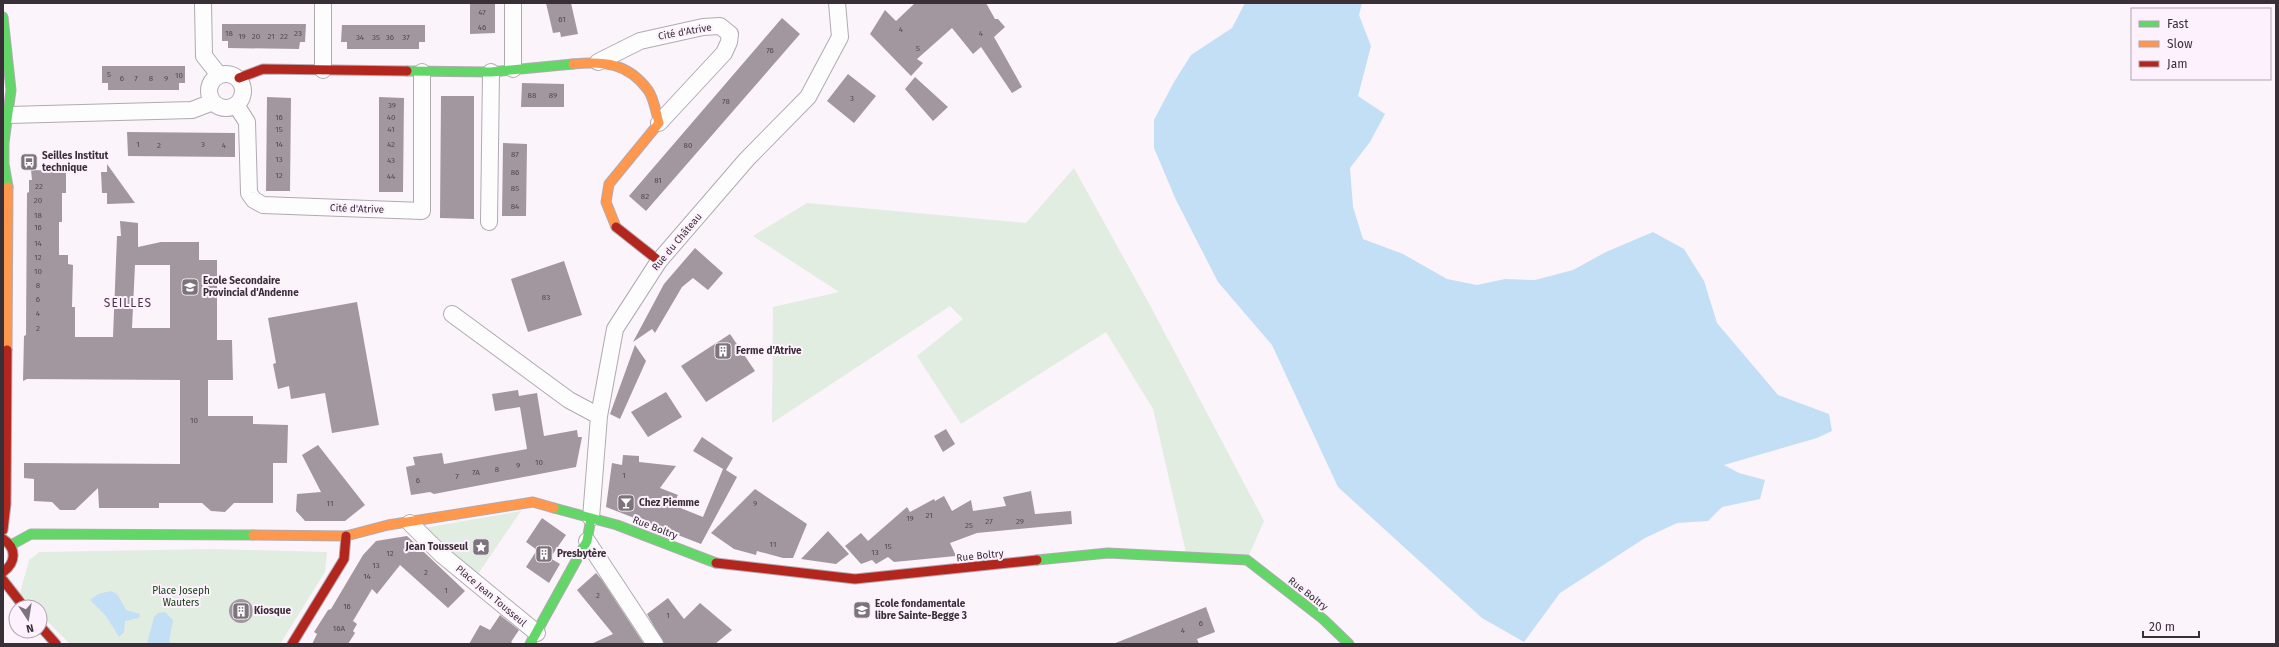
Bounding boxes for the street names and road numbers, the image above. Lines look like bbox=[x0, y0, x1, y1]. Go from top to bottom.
street label: Cité d'Atrive bbox=[657, 21, 713, 43]
street label: Cité d'Atrive bbox=[330, 202, 384, 216]
street label: Rue du Château bbox=[649, 211, 705, 273]
street label: Rue Boltry bbox=[631, 514, 679, 542]
street label: Rue Boltry bbox=[956, 548, 1004, 564]
street label: Place Jean Tousseul bbox=[453, 563, 529, 629]
street label: Rue Boltry bbox=[1286, 575, 1330, 613]

